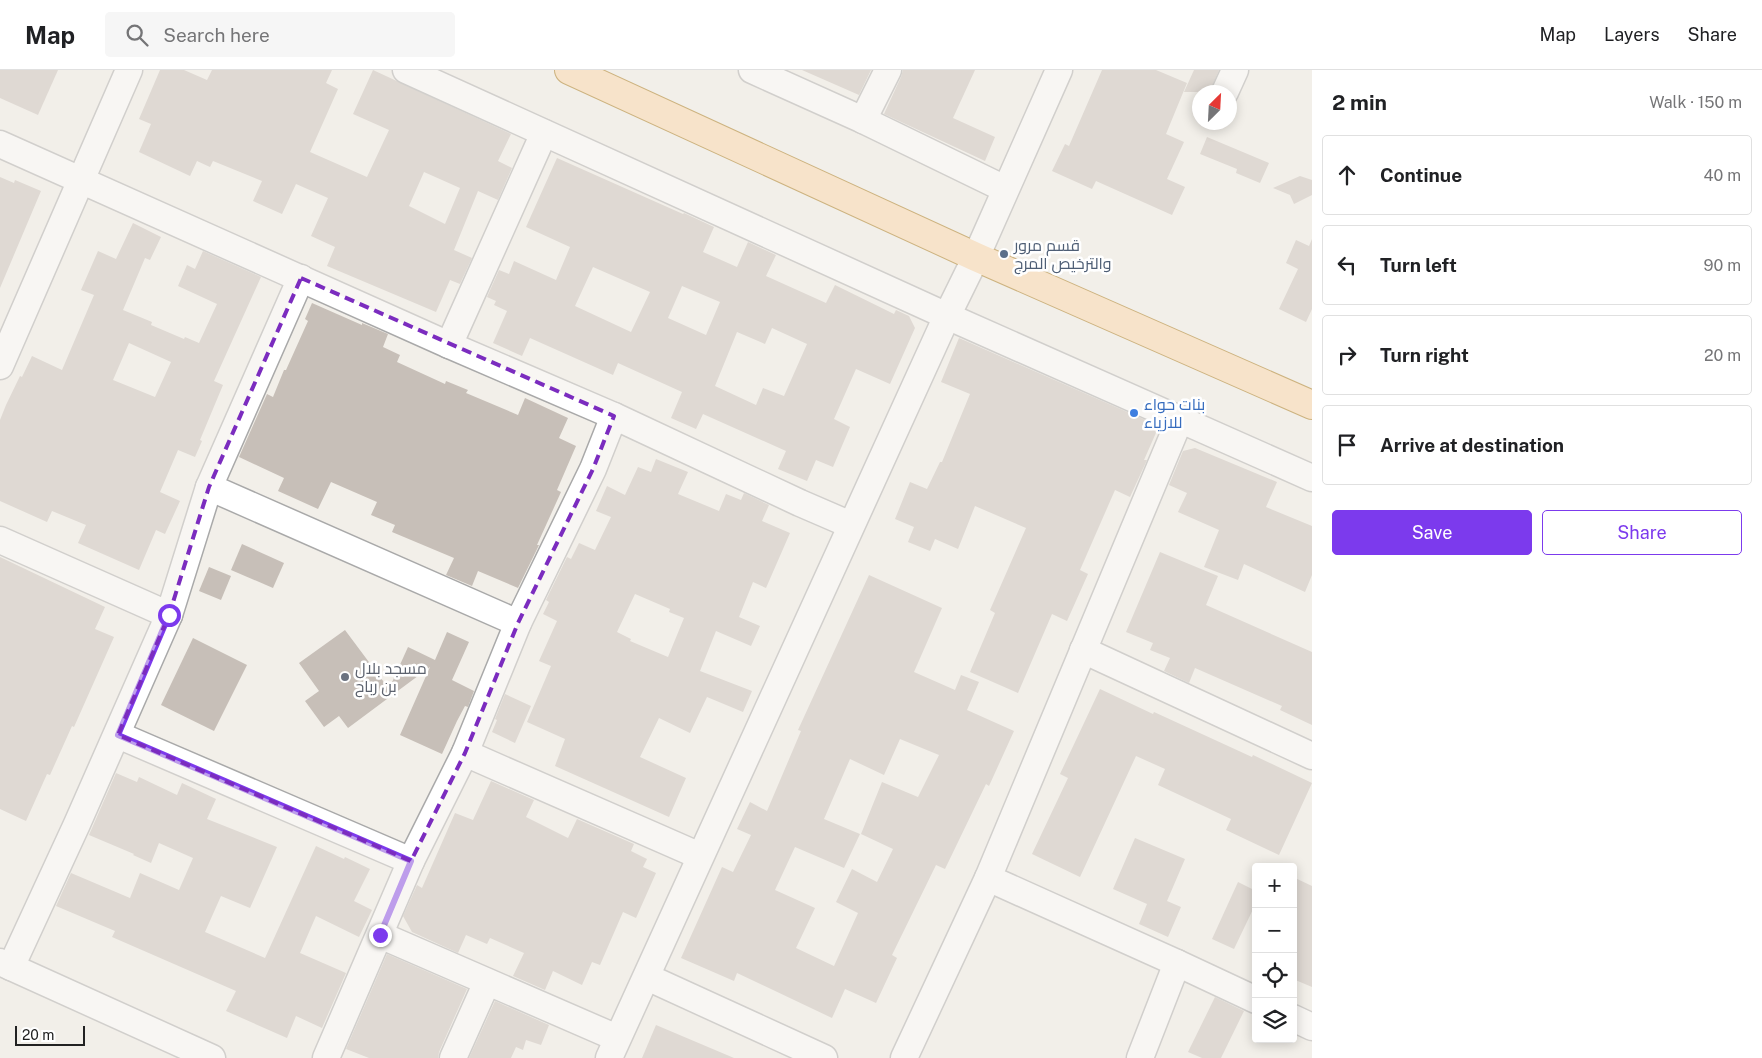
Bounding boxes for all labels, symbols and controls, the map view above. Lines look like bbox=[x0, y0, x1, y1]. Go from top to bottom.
search box bbox=[105, 12, 455, 57]
text: Map bbox=[25, 21, 75, 49]
icon: search bbox=[123, 21, 151, 49]
text: Search here bbox=[163, 24, 270, 46]
text: Map bbox=[1540, 24, 1576, 45]
text: Layers bbox=[1604, 24, 1660, 45]
text: Share bbox=[1688, 24, 1737, 45]
north arrow bbox=[1192, 85, 1237, 130]
text: 2 min bbox=[1332, 90, 1387, 115]
text: Walk · 150 m bbox=[1649, 93, 1742, 112]
icon: ahead bbox=[1333, 161, 1361, 189]
text: Continue bbox=[1380, 164, 1462, 186]
text: 40 m bbox=[1703, 166, 1741, 185]
place label: قسم مرور والترخيص المرج bbox=[1013, 236, 1112, 275]
marker: قسم مرور والترخيص المرج bbox=[998, 248, 1010, 260]
icon: left bbox=[1333, 251, 1361, 279]
text: Turn left bbox=[1380, 254, 1457, 276]
text: 90 m bbox=[1704, 256, 1741, 275]
icon: right bbox=[1333, 341, 1361, 369]
text: Turn right bbox=[1380, 344, 1469, 366]
text: 20 m bbox=[1704, 346, 1741, 365]
place label: بنات حواء للازياء bbox=[1144, 395, 1205, 432]
marker: بنات حواء للازياء bbox=[1128, 407, 1140, 419]
icon: arrive bbox=[1333, 431, 1361, 459]
text: Arrive at destination bbox=[1380, 434, 1564, 456]
button: Save bbox=[1332, 510, 1532, 555]
button: Share bbox=[1542, 510, 1742, 555]
route start bbox=[158, 604, 181, 627]
place label: مسجد بلال بن رباح bbox=[355, 659, 427, 698]
marker: مسجد بلال بن رباح bbox=[339, 671, 351, 683]
map controls bbox=[1252, 863, 1297, 1043]
button: + bbox=[1252, 863, 1297, 908]
button: − bbox=[1252, 908, 1297, 953]
route end bbox=[369, 924, 392, 947]
button: locate bbox=[1252, 953, 1297, 998]
button: layers bbox=[1252, 998, 1297, 1043]
scale bar bbox=[15, 1023, 85, 1046]
text: 20 m bbox=[22, 1027, 54, 1043]

